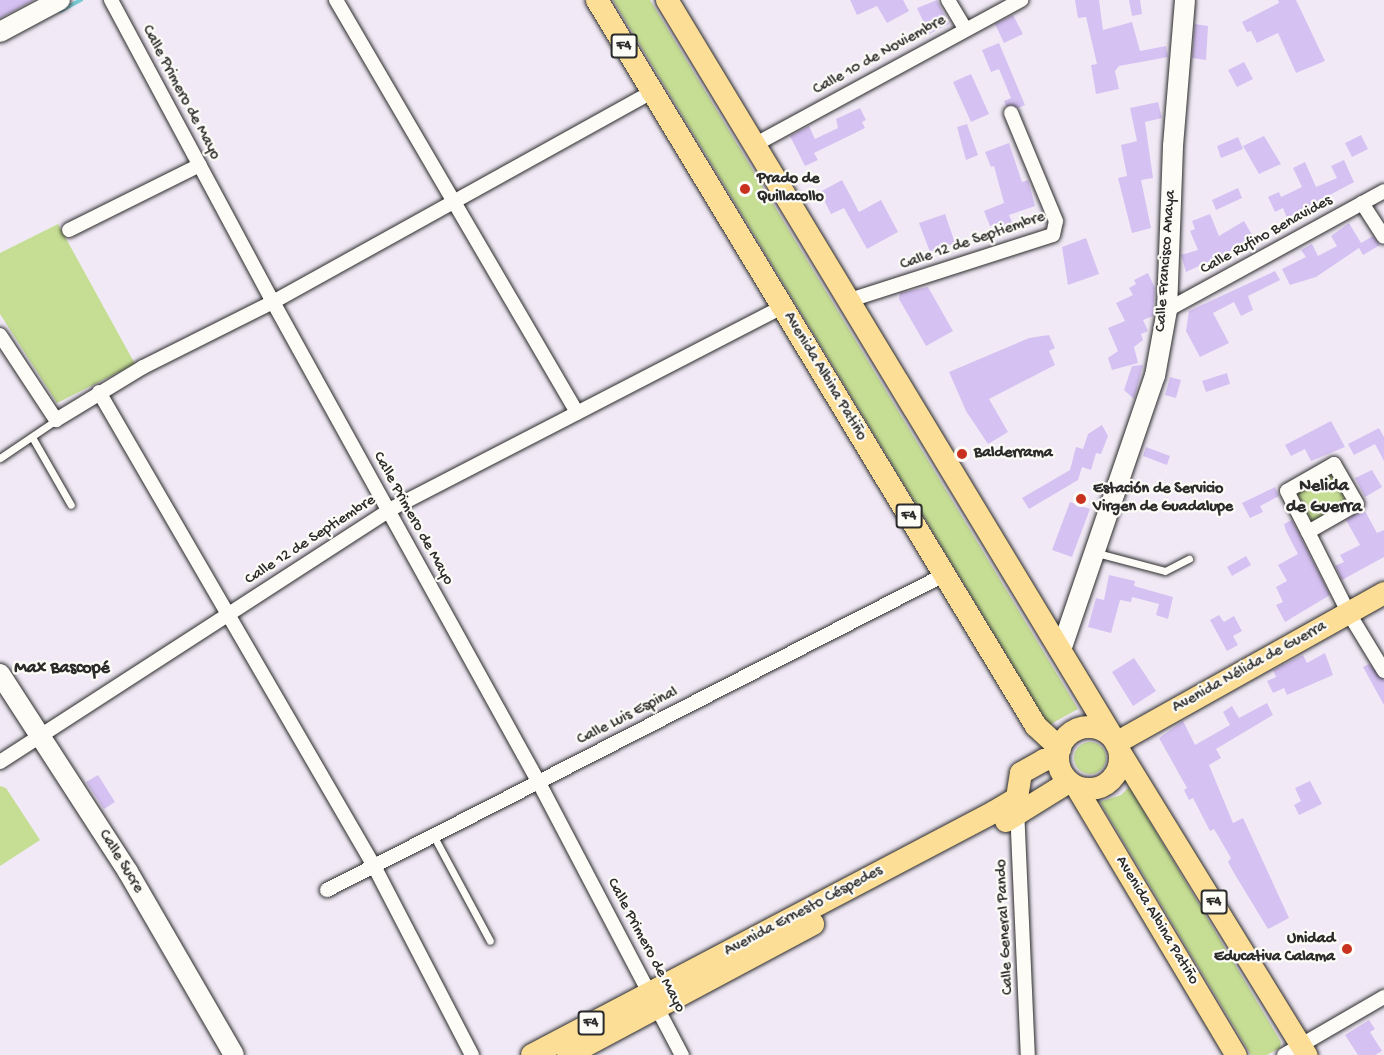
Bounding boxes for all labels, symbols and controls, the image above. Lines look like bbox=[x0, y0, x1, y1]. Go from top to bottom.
street label: Calle 10 de Noviembre bbox=[810, 12, 950, 100]
street label: Calle Primero de Mayo bbox=[136, 22, 224, 164]
road number: F4 bbox=[610, 34, 638, 58]
place label: Prado de Quillacollo bbox=[757, 170, 824, 208]
marker: Prado de Quillacollo bbox=[738, 182, 752, 196]
street label: Calle Francisco Anaya bbox=[1152, 190, 1182, 332]
street label: Calle Rufino Benavides bbox=[1198, 192, 1336, 280]
street label: Calle 12 de Septiembre bbox=[898, 208, 1048, 276]
street label: Avenida Albina Patiño bbox=[778, 309, 870, 445]
place label: Balderrama bbox=[974, 444, 1053, 464]
marker: Balderrama bbox=[955, 447, 969, 461]
street label: Calle Primero de Mayo bbox=[367, 449, 457, 589]
district label: Nelida de Guerra bbox=[1286, 477, 1362, 520]
place label: Estación de Servicio Virgen de Guadalupe bbox=[1093, 480, 1233, 518]
street label: Calle 12 de Septiembre bbox=[242, 492, 380, 590]
marker: Estación de Servicio Virgen de Guadalupe bbox=[1074, 492, 1088, 506]
road number: F4 bbox=[896, 504, 922, 528]
street label: Avenida Nélida de Guerra bbox=[1170, 618, 1330, 718]
district label: Max Bascopé bbox=[14, 658, 110, 680]
street label: Calle Luis Espinal bbox=[574, 683, 682, 751]
street label: Calle Sucre bbox=[93, 827, 147, 897]
street label: Avenida Albina Patiño bbox=[1110, 853, 1202, 989]
street label: Calle General Pando bbox=[993, 859, 1019, 995]
street label: Avenida Ernesto Céspedes bbox=[722, 862, 886, 962]
street label: Calle Primero de Mayo bbox=[601, 875, 689, 1017]
road number: F4 bbox=[1200, 890, 1228, 914]
place label: Unidad Educativa Calama bbox=[1214, 930, 1335, 968]
marker: Unidad Educativa Calama bbox=[1340, 942, 1354, 956]
road number: F4 bbox=[578, 1011, 604, 1035]

